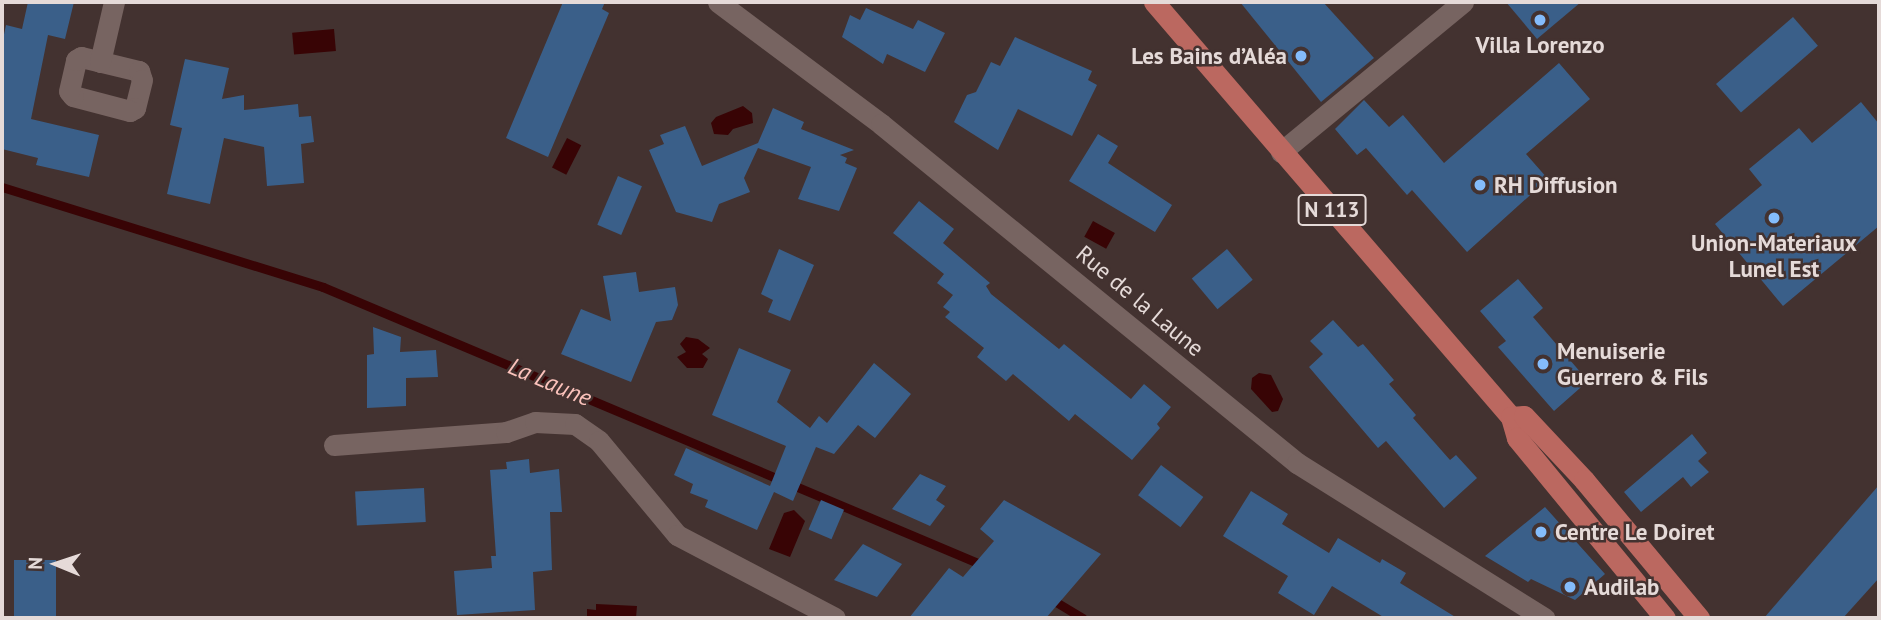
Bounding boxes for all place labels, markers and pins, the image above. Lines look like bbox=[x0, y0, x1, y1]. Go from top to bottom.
marker: Villa Lorenzo bbox=[1532, 12, 1548, 28]
place label: Villa Lorenzo bbox=[1475, 31, 1605, 59]
place label: Les Bains d’Aléa bbox=[1131, 42, 1287, 70]
marker: Les Bains d’Aléa bbox=[1293, 48, 1309, 64]
place label: RH Diffusion bbox=[1494, 171, 1618, 199]
marker: RH Diffusion bbox=[1472, 177, 1488, 193]
marker: Union-Materiaux Lunel Est bbox=[1766, 210, 1782, 226]
place label: Union-Materiaux Lunel Est bbox=[1691, 229, 1857, 283]
place label: Menuiserie Guerrero & Fils bbox=[1557, 337, 1708, 391]
marker: Menuiserie Guerrero & Fils bbox=[1535, 356, 1551, 372]
place label: Centre Le Doiret bbox=[1555, 518, 1715, 546]
marker: Centre Le Doiret bbox=[1533, 524, 1549, 540]
place label: Audilab bbox=[1584, 573, 1659, 601]
marker: Audilab bbox=[1562, 579, 1578, 595]

